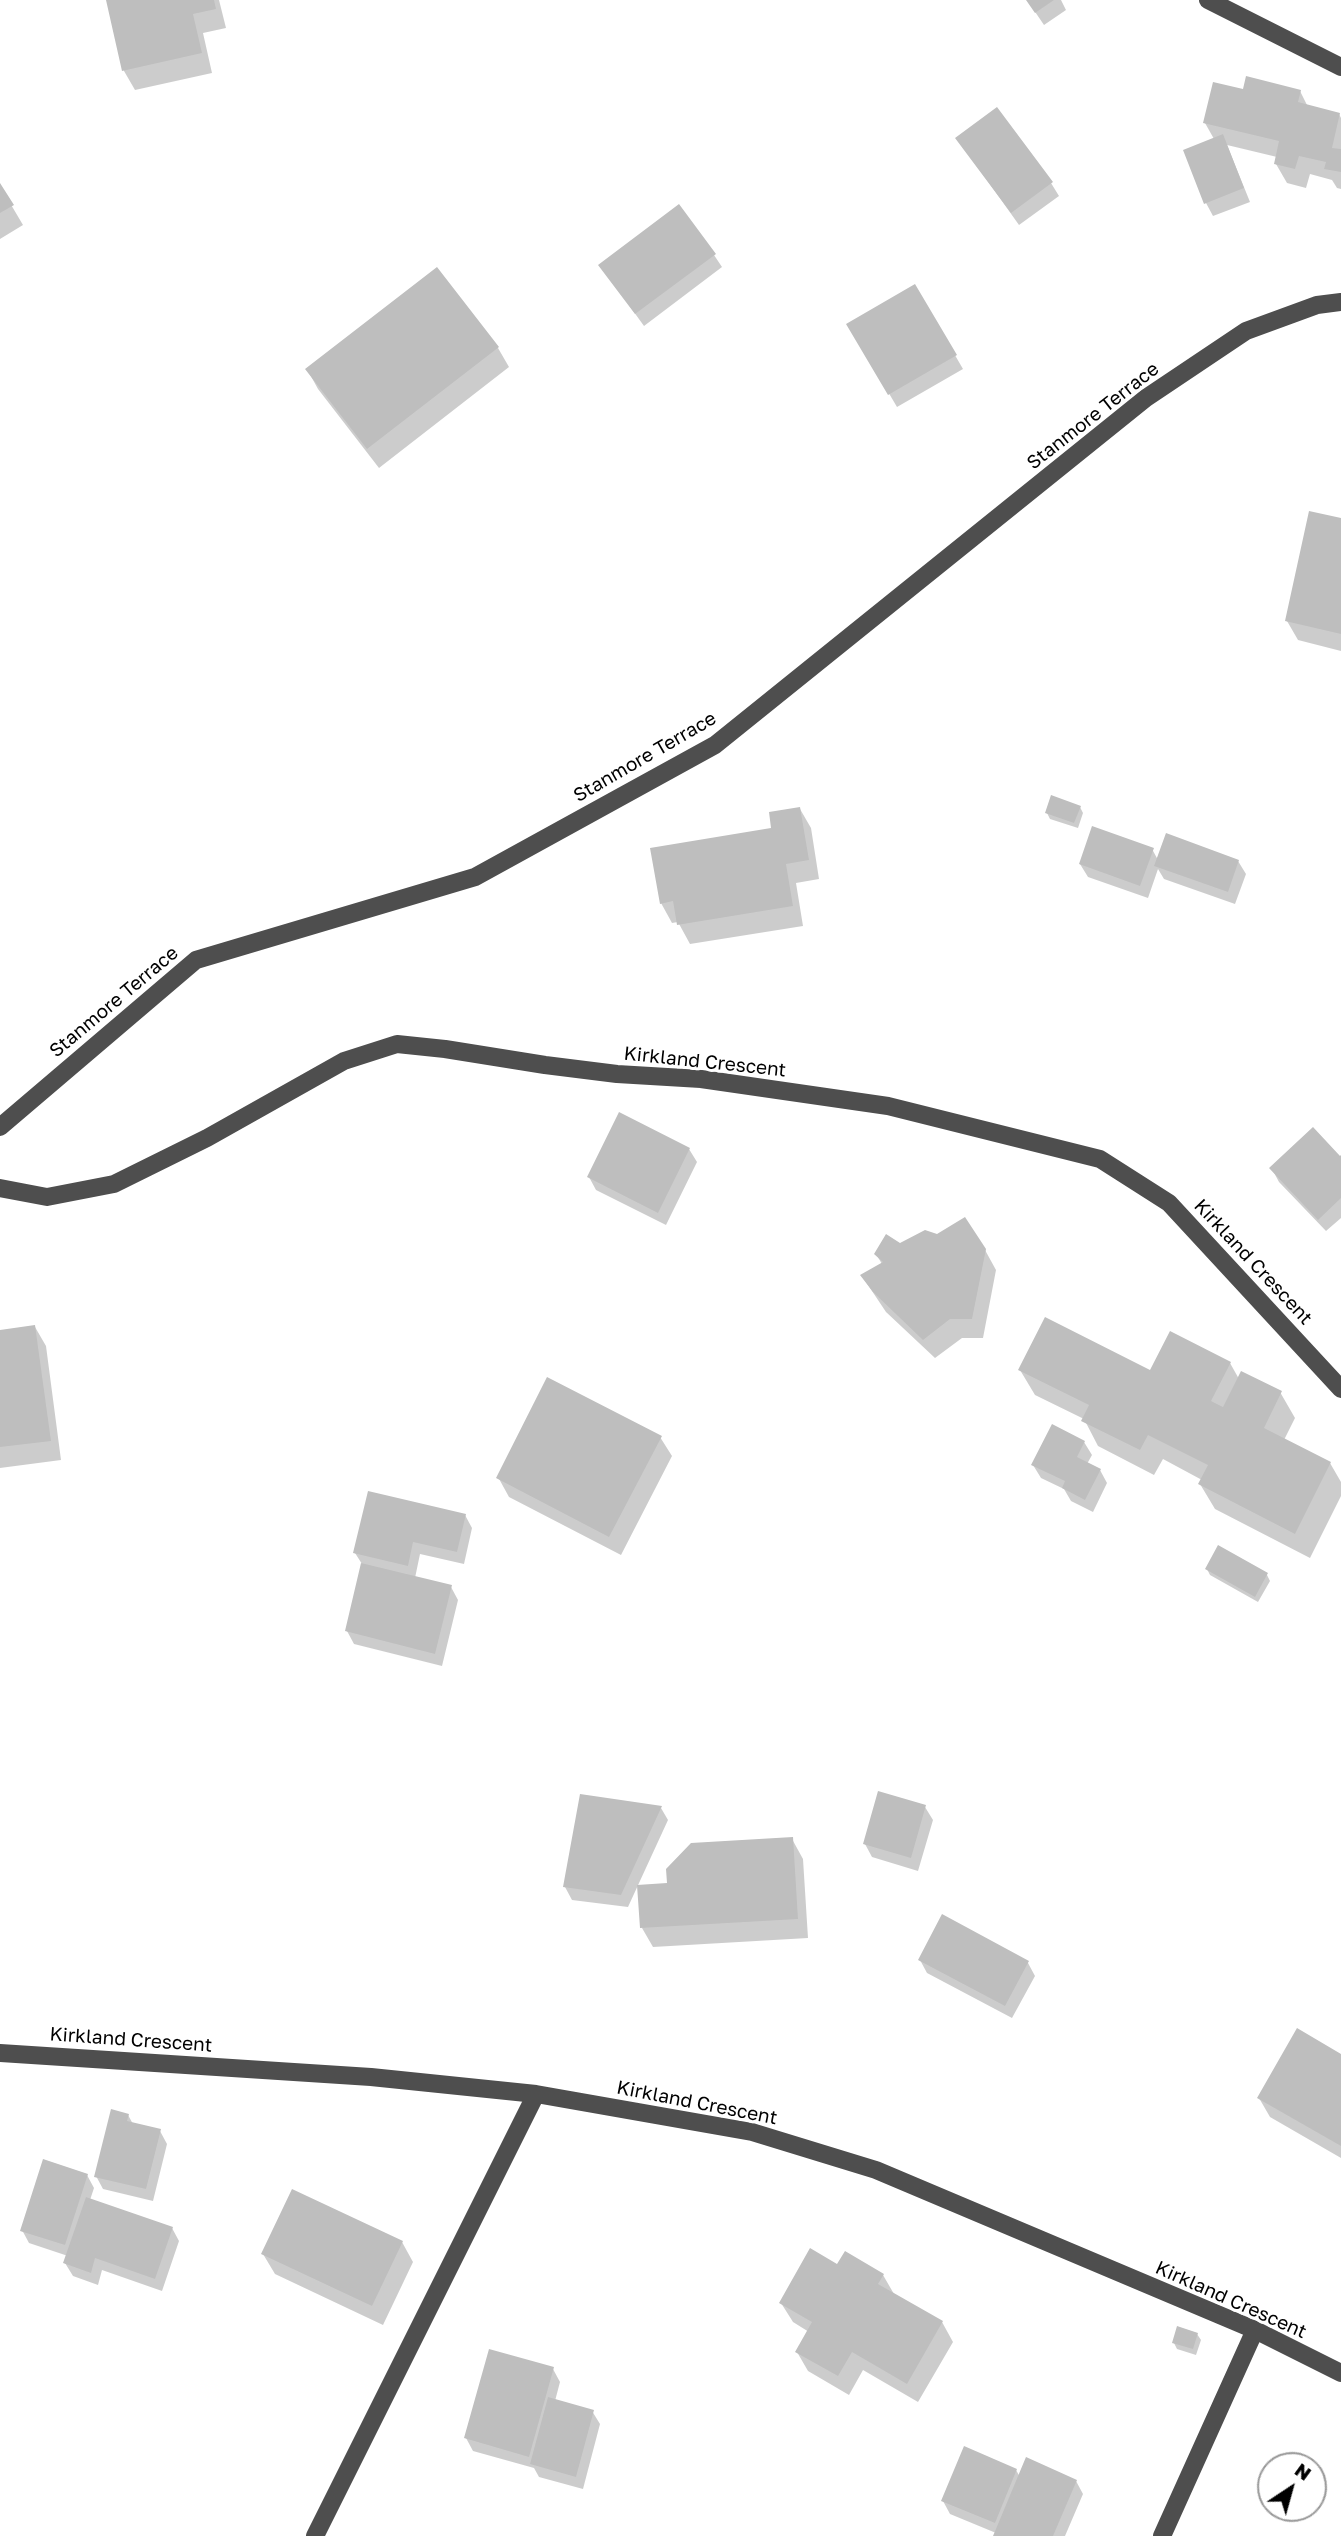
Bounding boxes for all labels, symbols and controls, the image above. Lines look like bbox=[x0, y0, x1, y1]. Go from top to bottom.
street label: Stanmore Terrace bbox=[1023, 358, 1163, 474]
street label: Stanmore Terrace bbox=[570, 707, 720, 807]
street label: Stanmore Terrace bbox=[45, 942, 183, 1062]
street label: Kirkland Crescent bbox=[623, 1042, 787, 1082]
street label: Kirkland Crescent bbox=[1189, 1195, 1317, 1329]
street label: Kirkland Crescent bbox=[49, 2023, 213, 2057]
street label: Kirkland Crescent bbox=[615, 2076, 779, 2130]
street label: Kirkland Crescent bbox=[1152, 2256, 1310, 2344]
north arrow bbox=[1257, 2452, 1327, 2522]
text: N bbox=[1291, 2458, 1316, 2485]

